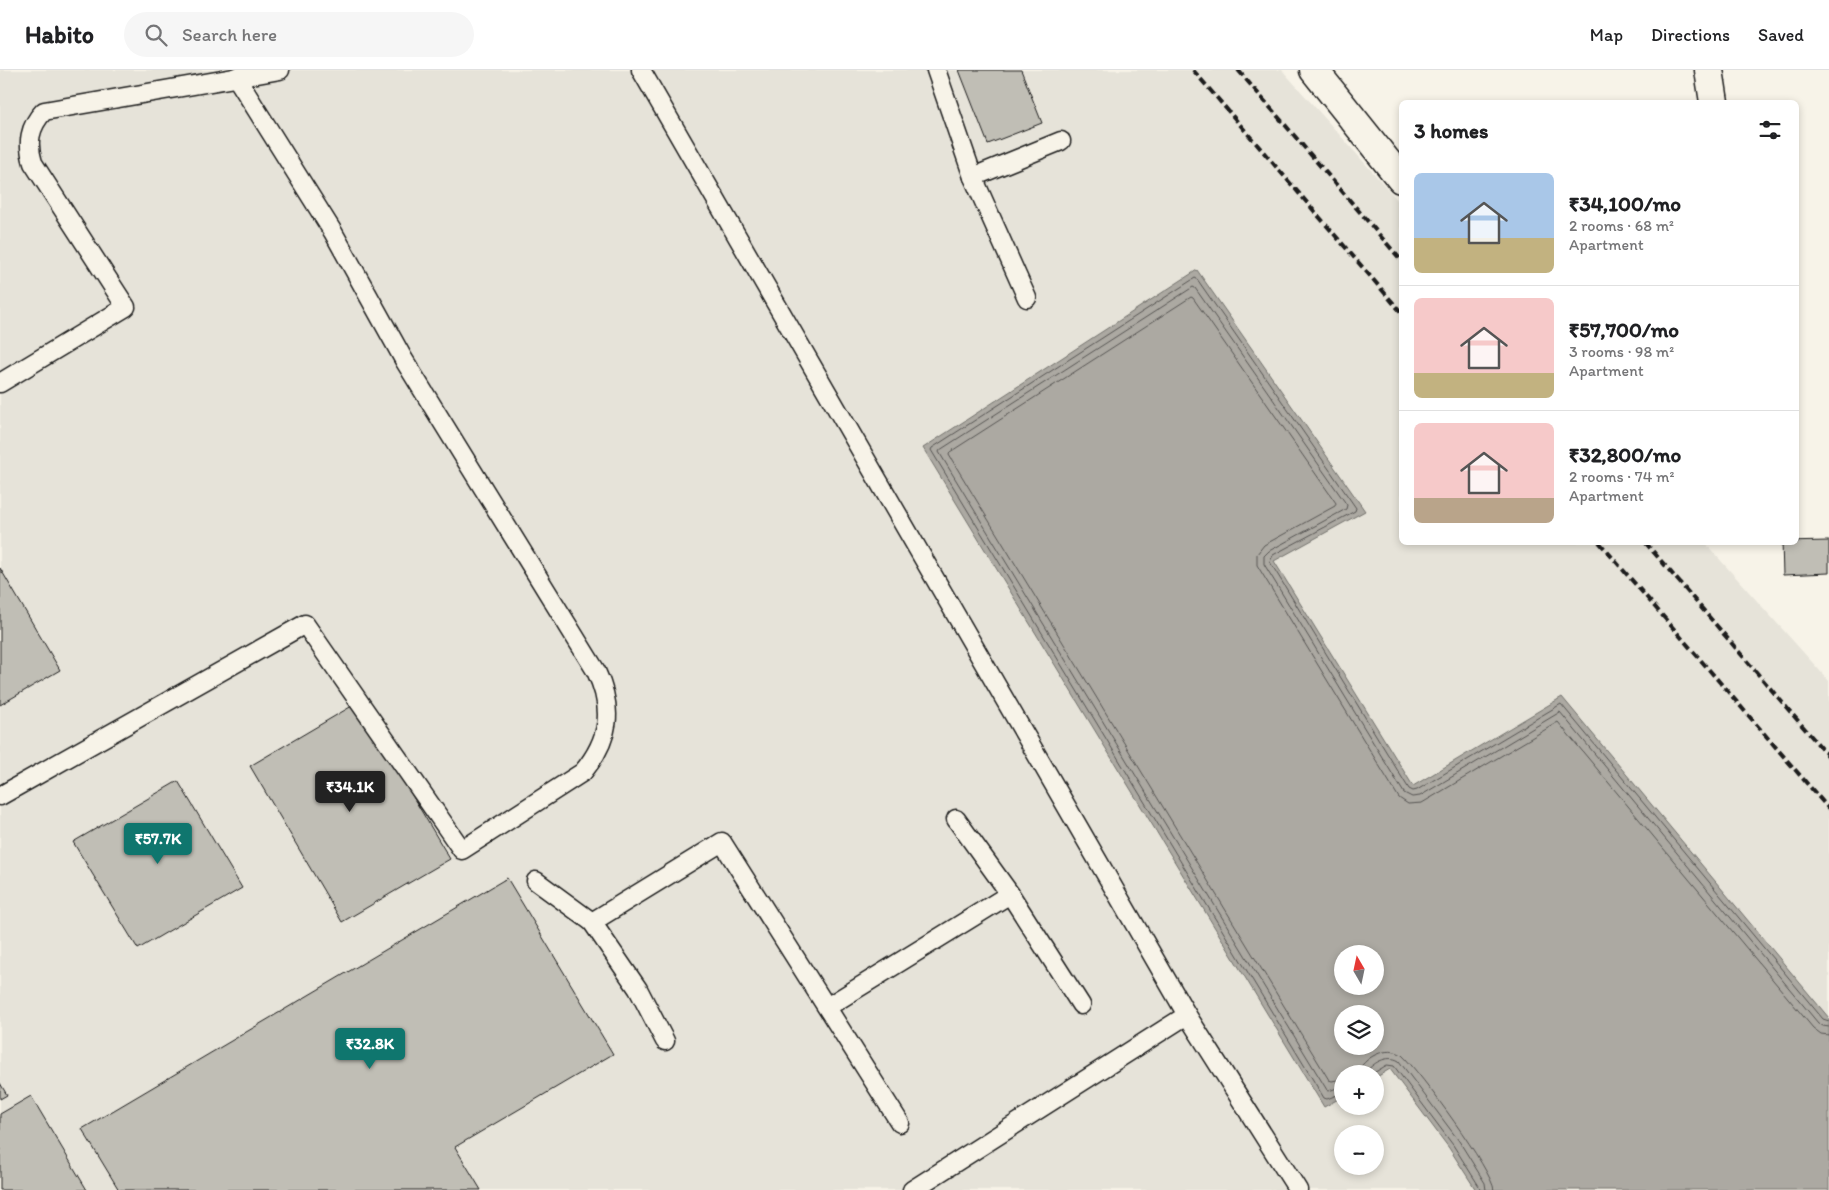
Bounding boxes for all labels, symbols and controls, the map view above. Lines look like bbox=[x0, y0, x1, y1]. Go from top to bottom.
search box bbox=[124, 12, 474, 57]
text: Habito bbox=[25, 20, 94, 49]
icon: search bbox=[142, 21, 170, 49]
text: Search here bbox=[182, 23, 277, 46]
text: Map bbox=[1590, 24, 1623, 46]
text: Directions bbox=[1651, 24, 1730, 46]
text: Saved bbox=[1758, 24, 1804, 46]
icon: filters bbox=[1756, 116, 1784, 144]
text: 3 homes bbox=[1414, 118, 1489, 143]
text: ₹34,100/mo bbox=[1569, 191, 1681, 216]
icon: home bbox=[1454, 193, 1514, 253]
text: 2 rooms · 68 m² bbox=[1569, 216, 1674, 235]
text: Apartment bbox=[1569, 235, 1644, 254]
text: ₹57,700/mo bbox=[1569, 317, 1679, 342]
icon: home bbox=[1454, 318, 1514, 378]
text: 3 rooms · 98 m² bbox=[1569, 342, 1674, 361]
text: Apartment bbox=[1569, 361, 1644, 380]
text: ₹32,800/mo bbox=[1569, 442, 1681, 467]
icon: home bbox=[1454, 443, 1514, 503]
text: 2 rooms · 74 m² bbox=[1569, 467, 1674, 486]
text: Apartment bbox=[1569, 486, 1644, 505]
pin: ₹34.1K bbox=[309, 770, 391, 813]
text: ₹34.1K bbox=[326, 777, 374, 796]
pin: ₹57.7K bbox=[117, 822, 199, 865]
text: ₹57.7K bbox=[135, 829, 181, 848]
north arrow bbox=[1334, 945, 1384, 995]
map controls bbox=[1334, 945, 1384, 1175]
button: layers bbox=[1334, 1005, 1384, 1055]
pin: ₹32.8K bbox=[329, 1028, 411, 1070]
text: ₹32.8K bbox=[346, 1034, 394, 1053]
button: + bbox=[1334, 1065, 1384, 1115]
button: − bbox=[1334, 1125, 1384, 1175]

